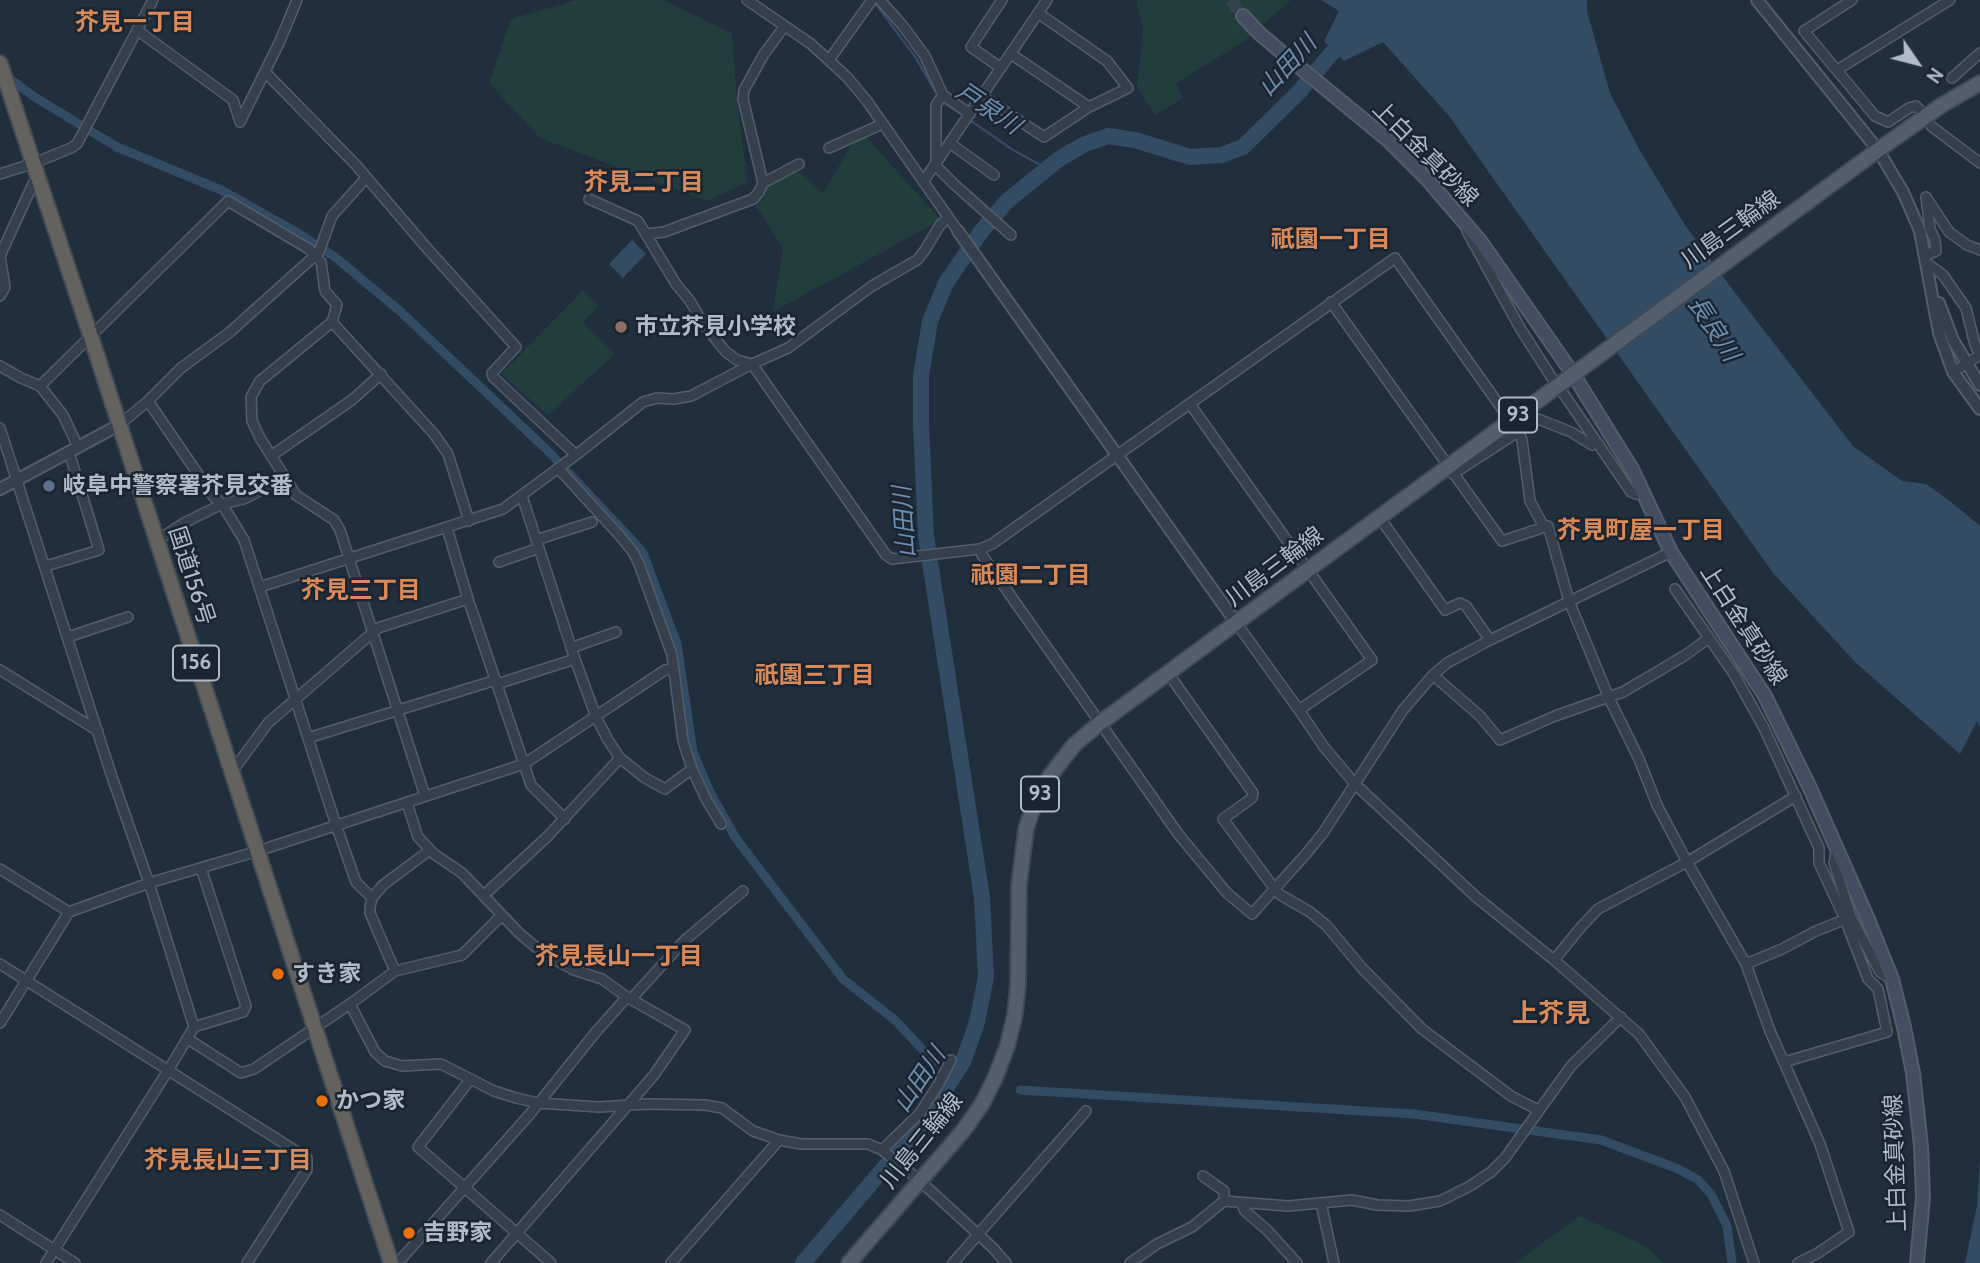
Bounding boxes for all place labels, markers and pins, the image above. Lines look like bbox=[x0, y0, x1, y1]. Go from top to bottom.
place label: 市立芥見小学校 bbox=[635, 313, 796, 341]
marker: 市立芥見小学校 bbox=[613, 319, 629, 335]
place label: 岐阜中警察署芥見交番 bbox=[63, 472, 293, 500]
marker: 岐阜中警察署芥見交番 bbox=[41, 478, 57, 494]
place label: すき家 bbox=[292, 960, 361, 988]
marker: すき家 bbox=[270, 966, 286, 982]
place label: かつ家 bbox=[336, 1087, 405, 1115]
marker: かつ家 bbox=[314, 1093, 330, 1109]
place label: 吉野家 bbox=[423, 1219, 492, 1247]
marker: 吉野家 bbox=[401, 1225, 417, 1241]

